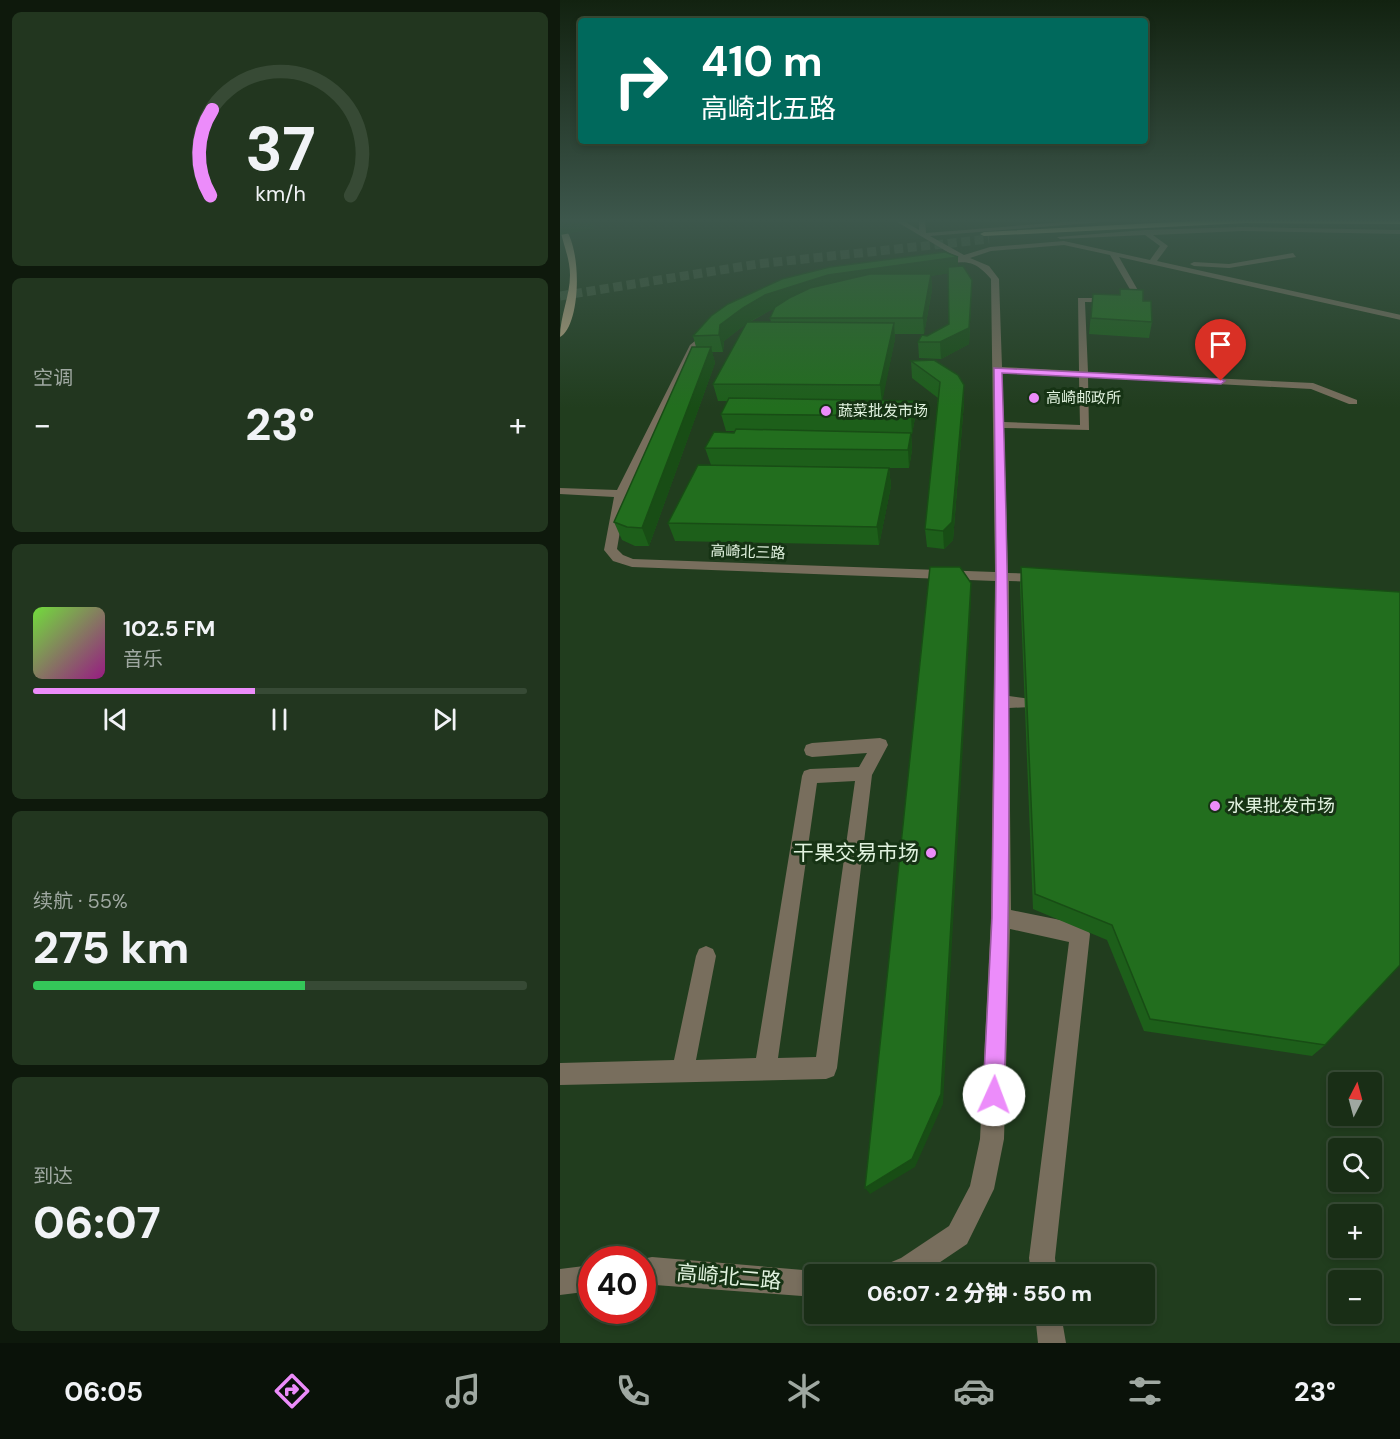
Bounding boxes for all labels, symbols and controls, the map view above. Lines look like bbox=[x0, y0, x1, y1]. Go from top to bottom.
text: 410 m bbox=[701, 34, 823, 89]
icon: right bbox=[602, 42, 680, 120]
text: 高崎北五路 bbox=[701, 91, 836, 126]
text: 37 bbox=[245, 108, 315, 189]
text: km/h bbox=[255, 180, 305, 208]
pin bbox=[1195, 319, 1246, 381]
icon: arrive bbox=[1204, 328, 1237, 361]
text: 空调 bbox=[33, 365, 73, 391]
place label: 高崎邮政所 bbox=[1046, 388, 1121, 408]
marker: 高崎邮政所 bbox=[1027, 391, 1041, 405]
text: 23° bbox=[245, 395, 315, 454]
place label: 蔬菜批发市场 bbox=[838, 401, 928, 421]
text: − bbox=[33, 403, 51, 446]
text: + bbox=[509, 403, 527, 446]
marker: 蔬菜批发市场 bbox=[819, 404, 833, 418]
street label: 高崎北三路 bbox=[710, 541, 786, 563]
text: 102.5 FM bbox=[123, 614, 215, 643]
text: 音乐 bbox=[123, 646, 163, 672]
icon: previous bbox=[99, 703, 132, 736]
icon: pause bbox=[263, 703, 296, 736]
icon: next bbox=[428, 703, 461, 736]
place label: 水果批发市场 bbox=[1227, 794, 1335, 818]
marker: 水果批发市场 bbox=[1208, 799, 1222, 813]
place label: 干果交易市场 bbox=[793, 839, 919, 867]
marker: 干果交易市场 bbox=[924, 846, 938, 860]
text: 续航 · 55% bbox=[33, 888, 128, 914]
text: 275 km bbox=[33, 918, 189, 977]
position arrow bbox=[962, 1063, 1026, 1127]
north arrow bbox=[1328, 1072, 1382, 1126]
map controls bbox=[1328, 1072, 1382, 1324]
button: search bbox=[1328, 1138, 1382, 1192]
text: 到达 bbox=[33, 1163, 73, 1189]
text: 06:07 bbox=[33, 1193, 161, 1252]
button: + bbox=[1328, 1204, 1382, 1258]
speed limit sign: 40 bbox=[578, 1246, 656, 1324]
street label: 高崎北二路 bbox=[675, 1258, 783, 1296]
button: − bbox=[1328, 1270, 1382, 1324]
text: 06:07 · 2 分钟 · 550 m bbox=[867, 1279, 1092, 1308]
icon: directions bbox=[271, 1370, 313, 1412]
icon: music bbox=[442, 1370, 484, 1412]
icon: phone bbox=[612, 1370, 654, 1412]
icon: climate bbox=[783, 1370, 825, 1412]
icon: car bbox=[953, 1370, 995, 1412]
icon: filters bbox=[1124, 1370, 1166, 1412]
text: 06:05 bbox=[64, 1374, 143, 1409]
text: 23° bbox=[1294, 1374, 1336, 1409]

